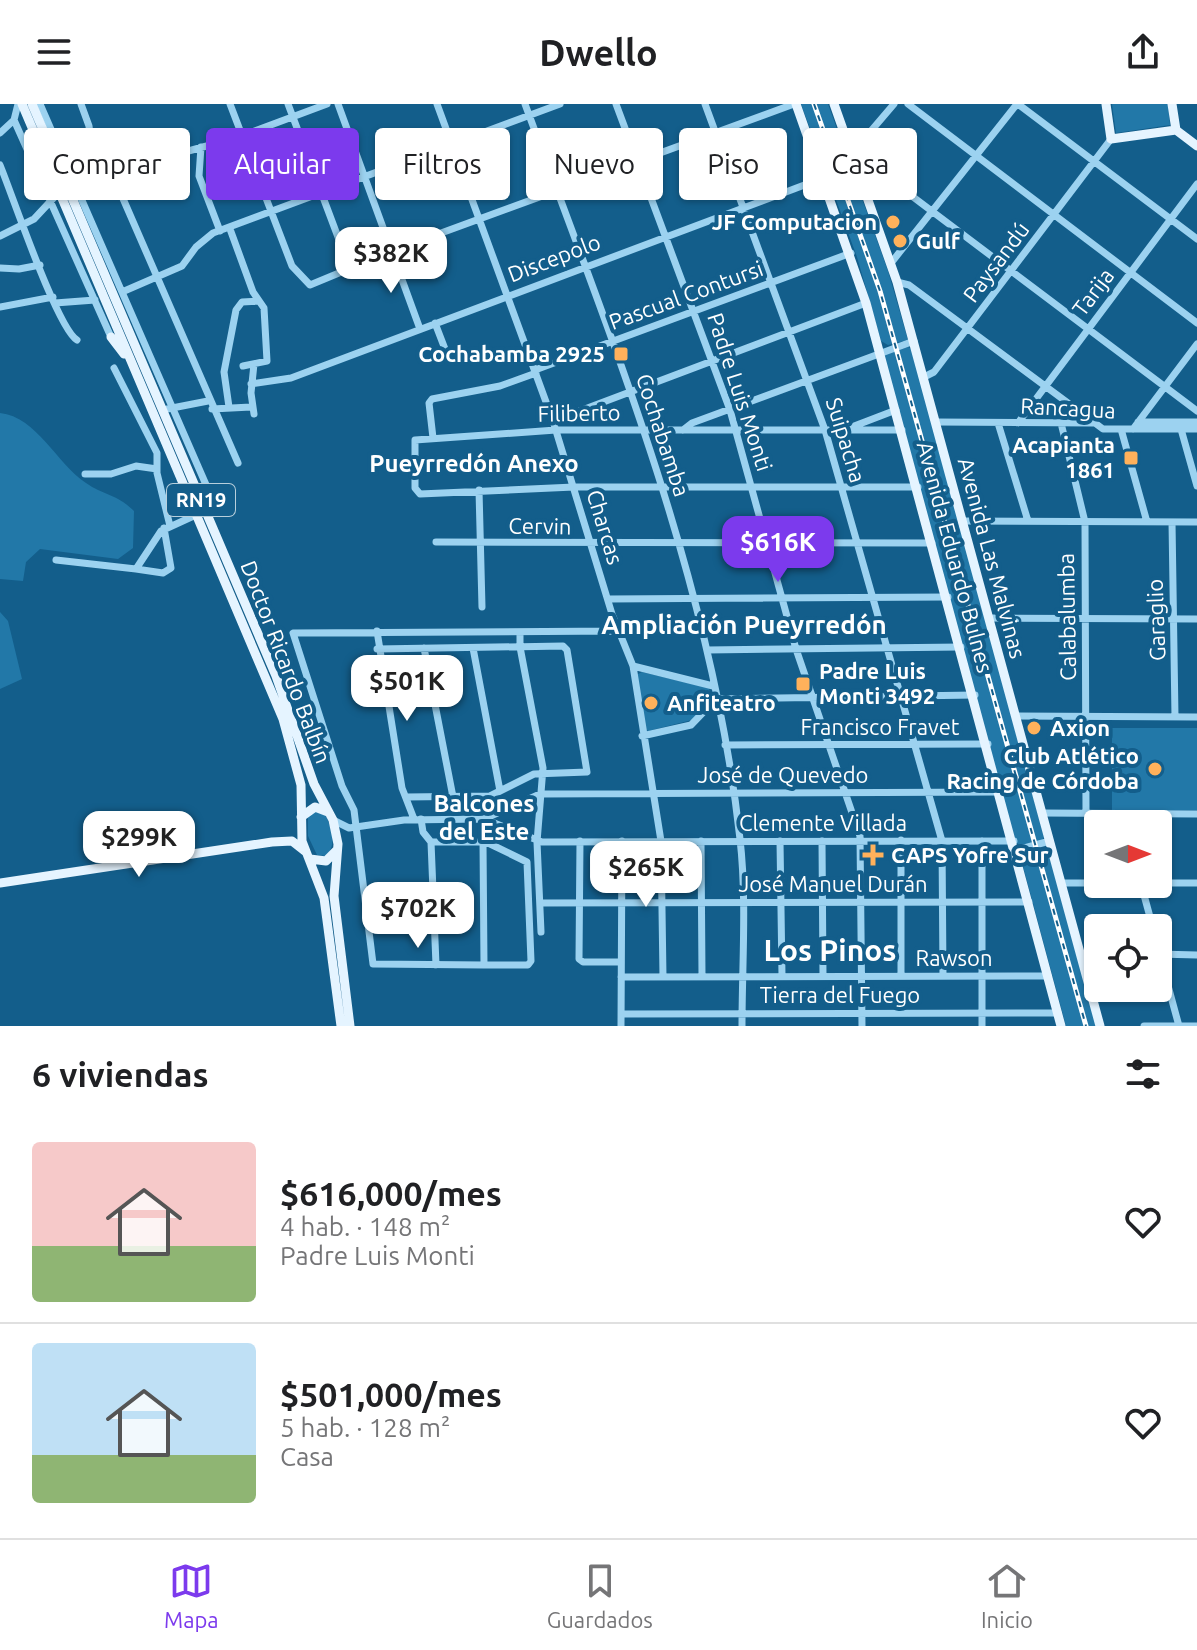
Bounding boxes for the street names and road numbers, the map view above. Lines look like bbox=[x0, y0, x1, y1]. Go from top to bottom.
street label: Paysandú bbox=[957, 217, 1034, 307]
street label: Discepolo bbox=[504, 228, 604, 287]
street label: Pascual Contursi bbox=[605, 255, 766, 334]
street label: Tarija bbox=[1067, 263, 1119, 320]
street label: Padre Luis Monti bbox=[703, 310, 778, 474]
street label: Cochabamba bbox=[632, 370, 695, 499]
street label: Rancagua bbox=[1020, 393, 1116, 422]
street label: Suipacha bbox=[822, 394, 871, 485]
street label: Filiberto bbox=[537, 399, 621, 426]
street label: Avenida Eduardo Bulnes bbox=[913, 438, 998, 675]
street label: Avenida Las Malvinas bbox=[954, 455, 1031, 661]
road number: RN19 bbox=[167, 484, 235, 516]
street label: Charcas bbox=[582, 487, 629, 567]
street label: Cervin bbox=[508, 512, 572, 539]
street label: Calabalumba bbox=[1053, 553, 1080, 681]
street label: Doctor Ricardo Balbín bbox=[236, 557, 337, 767]
street label: Garaglio bbox=[1142, 579, 1169, 662]
street label: Francisco Fravet bbox=[801, 714, 960, 739]
street label: José de Quevedo bbox=[698, 762, 868, 787]
street label: Clemente Villada bbox=[739, 810, 907, 835]
street label: José Manuel Durán bbox=[738, 871, 928, 896]
street label: Rawson bbox=[915, 945, 993, 970]
street label: Tierra del Fuego bbox=[760, 982, 920, 1007]

